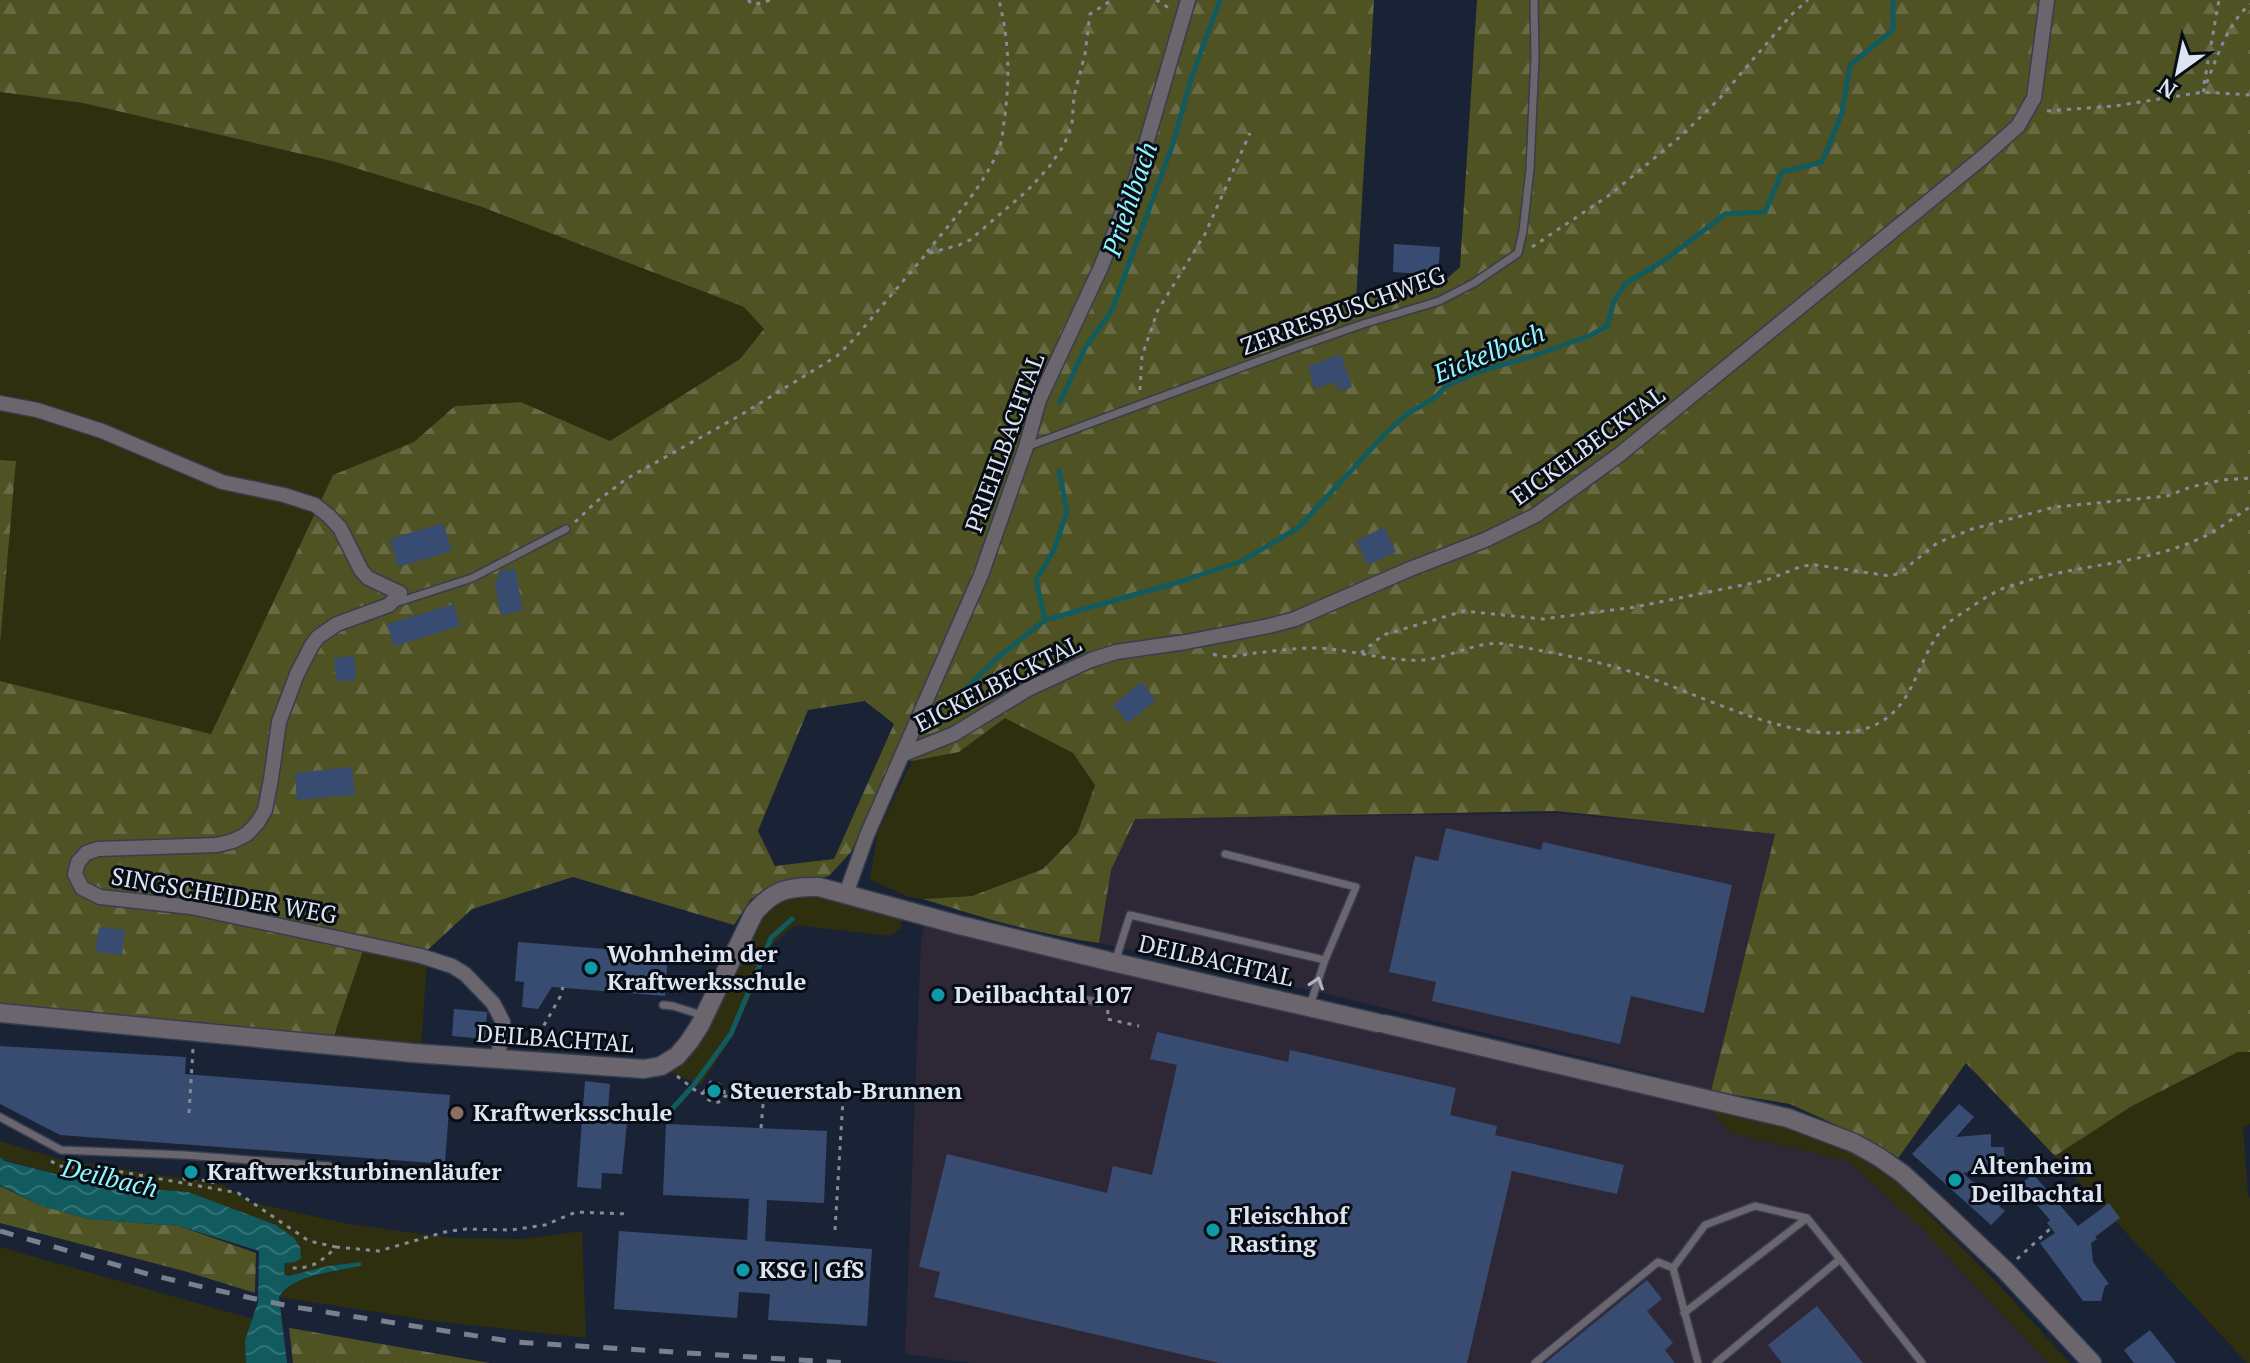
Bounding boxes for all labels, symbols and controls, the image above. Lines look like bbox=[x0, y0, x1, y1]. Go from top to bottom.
north arrow bbox=[2138, 32, 2218, 112]
text: N bbox=[2152, 72, 2182, 106]
water label: Priehlbach bbox=[1093, 137, 1164, 261]
street label: ZERRESBUSCHWEG bbox=[1236, 258, 1450, 362]
water label: Eickelbach bbox=[1427, 314, 1549, 390]
street label: PRIEHLBACHTAL bbox=[957, 349, 1051, 536]
street label: EICKELBECKTAL bbox=[1504, 379, 1671, 512]
street label: EICKELBECKTAL bbox=[909, 627, 1086, 739]
street label: SINGSCHEIDER WEG bbox=[109, 859, 340, 931]
street label: DEILBACHTAL bbox=[1136, 927, 1297, 993]
place label: Wohnheim der Kraftwerksschule bbox=[607, 937, 806, 997]
marker: Wohnheim der Kraftwerksschule bbox=[582, 959, 600, 977]
one-way arrow bbox=[1308, 977, 1324, 990]
place label: Deilbachtal 107 bbox=[954, 978, 1133, 1010]
marker: Deilbachtal 107 bbox=[929, 986, 947, 1004]
street label: DEILBACHTAL bbox=[475, 1017, 635, 1059]
place label: Steuerstab-Brunnen bbox=[730, 1074, 963, 1106]
marker: Steuerstab-Brunnen bbox=[705, 1082, 723, 1100]
place label: Kraftwerksschule bbox=[473, 1096, 672, 1128]
marker: Kraftwerksschule bbox=[448, 1104, 466, 1122]
water label: Deilbach bbox=[58, 1149, 161, 1205]
place label: Altenheim Deilbachtal bbox=[1971, 1149, 2103, 1209]
place label: Kraftwerksturbinenläufer bbox=[207, 1155, 502, 1187]
marker: Kraftwerksturbinenläufer bbox=[182, 1163, 200, 1181]
marker: Altenheim Deilbachtal bbox=[1946, 1171, 1964, 1189]
place label: Fleischhof Rasting bbox=[1229, 1199, 1350, 1259]
marker: Fleischhof Rasting bbox=[1204, 1221, 1222, 1239]
place label: KSG | GfS bbox=[759, 1253, 864, 1285]
marker: KSG | GfS bbox=[734, 1261, 752, 1279]

